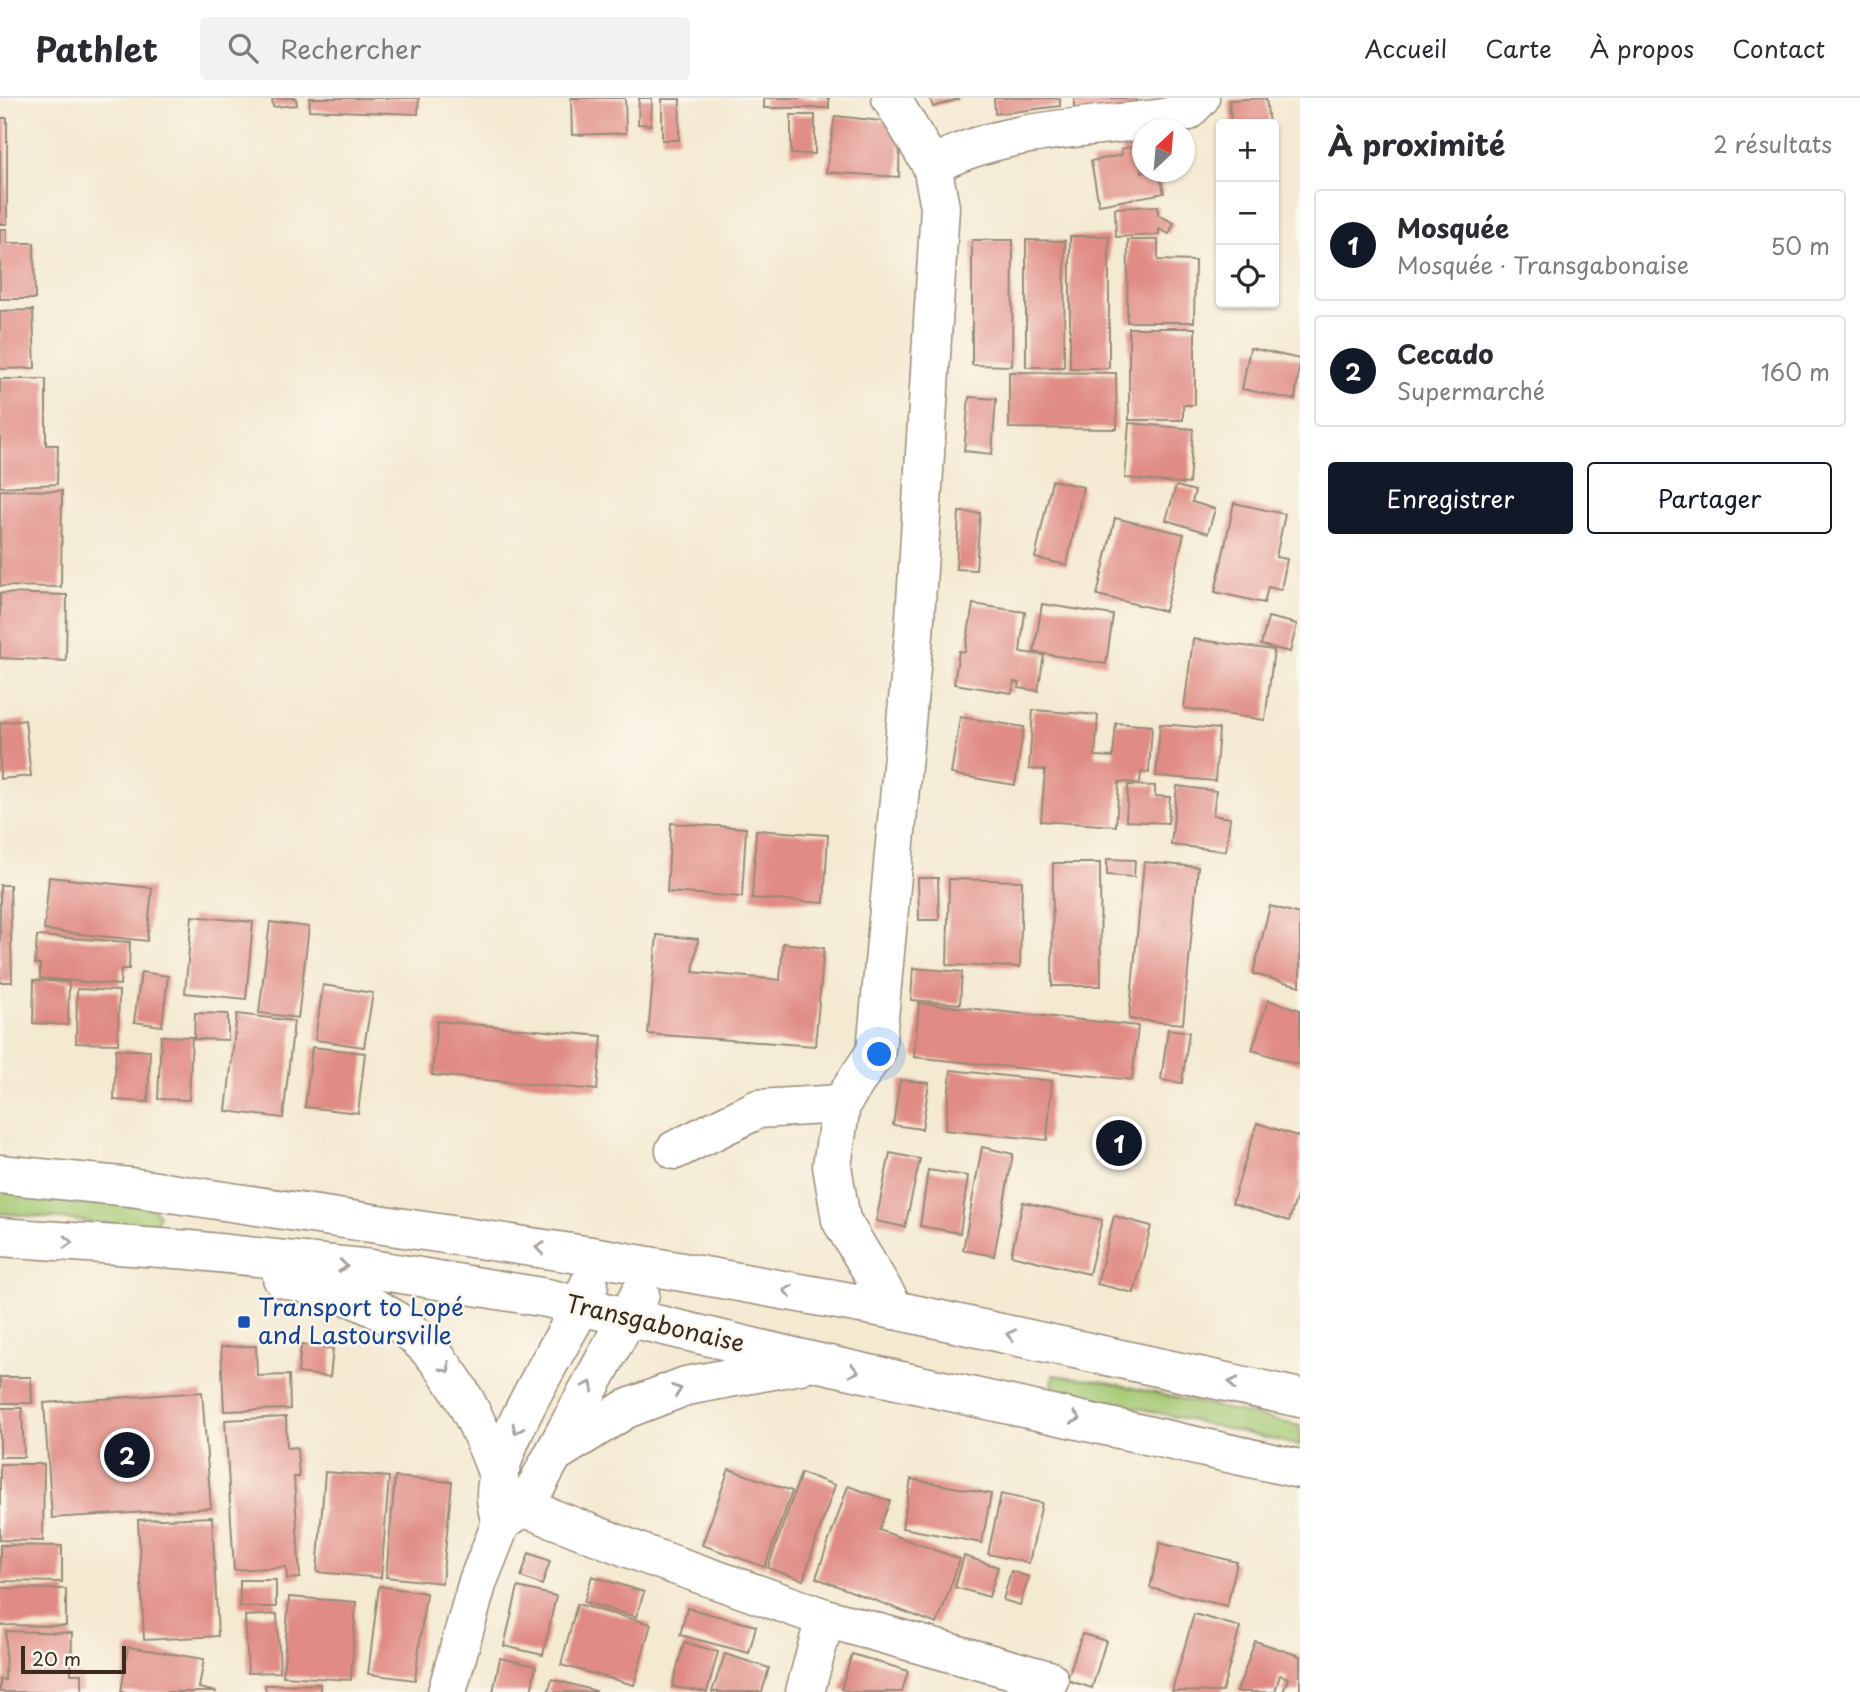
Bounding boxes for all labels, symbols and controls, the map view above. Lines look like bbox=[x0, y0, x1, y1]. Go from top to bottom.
search box bbox=[200, 17, 690, 80]
text: Pathlet bbox=[35, 23, 158, 73]
icon: search bbox=[224, 29, 262, 67]
text: Rechercher bbox=[280, 29, 421, 68]
text: Accueil bbox=[1364, 30, 1447, 66]
text: Carte bbox=[1485, 30, 1552, 66]
text: À propos bbox=[1590, 30, 1694, 66]
text: Contact bbox=[1732, 30, 1825, 66]
north arrow bbox=[1132, 119, 1195, 182]
map controls bbox=[1216, 119, 1279, 308]
button: + bbox=[1216, 119, 1279, 182]
text: À proximité bbox=[1328, 121, 1505, 166]
text: 2 résultats bbox=[1713, 126, 1832, 161]
button: − bbox=[1216, 182, 1279, 245]
text: Mosquée bbox=[1397, 208, 1509, 247]
text: 1 bbox=[1348, 228, 1359, 263]
text: 50 m bbox=[1770, 228, 1830, 263]
button: locate bbox=[1216, 245, 1279, 308]
text: Mosquée · Transgabonaise bbox=[1397, 247, 1689, 282]
text: Cecado bbox=[1397, 334, 1494, 373]
text: 2 bbox=[1345, 354, 1361, 389]
text: 160 m bbox=[1761, 354, 1830, 389]
text: Supermarché bbox=[1397, 373, 1545, 408]
button: Enregistrer bbox=[1328, 462, 1573, 534]
button: Partager bbox=[1587, 462, 1832, 534]
your location bbox=[862, 1037, 896, 1071]
pin: 1 bbox=[1096, 1117, 1142, 1169]
one-way arrow bbox=[63, 1234, 74, 1249]
one-way arrow bbox=[534, 1241, 546, 1256]
one-way arrow bbox=[338, 1258, 349, 1273]
street label: Transgabonaise bbox=[563, 1284, 748, 1360]
one-way arrow bbox=[782, 1284, 794, 1299]
place label: Transport to Lopé and Lastoursville bbox=[258, 1288, 464, 1352]
marker: Transport to Lopé and Lastoursville bbox=[236, 1314, 252, 1330]
one-way arrow bbox=[1005, 1329, 1017, 1344]
one-way arrow bbox=[438, 1361, 451, 1373]
one-way arrow bbox=[848, 1362, 860, 1377]
one-way arrow bbox=[1227, 1377, 1239, 1392]
one-way arrow bbox=[581, 1380, 595, 1393]
one-way arrow bbox=[671, 1384, 683, 1398]
one-way arrow bbox=[1070, 1410, 1082, 1425]
one-way arrow bbox=[512, 1422, 526, 1434]
pin: 2 bbox=[104, 1429, 150, 1481]
scale bar bbox=[21, 1643, 126, 1675]
text: 20 m bbox=[32, 1644, 81, 1672]

